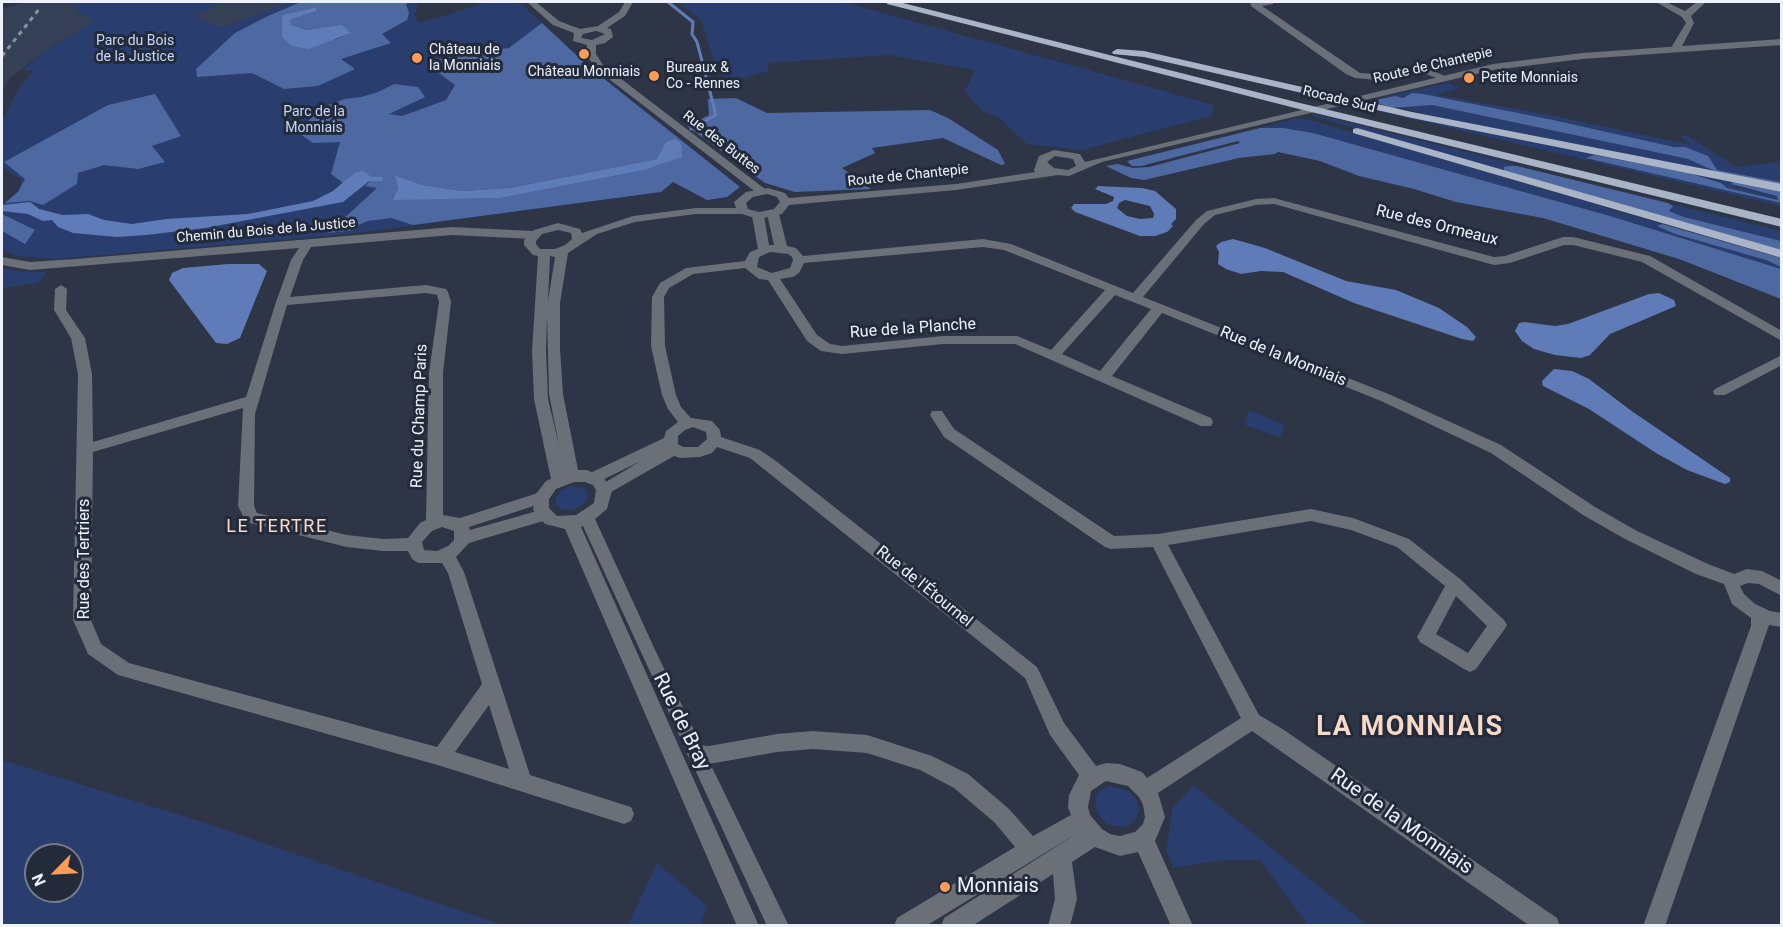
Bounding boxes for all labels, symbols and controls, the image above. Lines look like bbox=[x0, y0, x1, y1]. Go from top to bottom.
park label: Parc du Bois de la Justice bbox=[96, 33, 174, 66]
place label: Château de la Monniais bbox=[429, 42, 501, 74]
street label: Route de Chantepie bbox=[1372, 44, 1494, 88]
marker: Château Monniais bbox=[577, 47, 591, 61]
marker: Château de la Monniais bbox=[410, 51, 424, 65]
place label: Bureaux & Co - Rennes bbox=[666, 60, 740, 92]
place label: Château Monniais bbox=[528, 64, 640, 80]
marker: Bureaux & Co - Rennes bbox=[647, 69, 661, 83]
place label: Petite Monniais bbox=[1481, 70, 1578, 86]
marker: Petite Monniais bbox=[1462, 71, 1476, 85]
street label: Rocade Sud bbox=[1301, 83, 1377, 117]
park label: Parc de la Monniais bbox=[283, 104, 345, 136]
street label: Rue des Buttes bbox=[679, 108, 763, 178]
street label: Route de Chantepie bbox=[847, 161, 969, 191]
street label: Rue des Ormeaux bbox=[1374, 202, 1500, 250]
street label: Chemin du Bois de la Justice bbox=[176, 215, 356, 247]
street label: Rue de la Planche bbox=[849, 315, 977, 343]
street label: Rue de la Monniais bbox=[1217, 323, 1349, 391]
street label: Rue du Champ Paris bbox=[408, 344, 432, 488]
street label: Rue des Tertriers bbox=[75, 499, 95, 619]
district label: LE TERTRE bbox=[226, 516, 328, 538]
street label: Rue de l'Étournel bbox=[872, 542, 976, 632]
street label: Rue de Bray bbox=[647, 670, 715, 774]
district label: LA MONNIAIS bbox=[1316, 712, 1504, 744]
street label: Rue de la Monniais bbox=[1325, 764, 1477, 880]
north arrow bbox=[24, 843, 84, 903]
text: N bbox=[28, 871, 50, 889]
place label: Monniais bbox=[957, 875, 1039, 899]
marker: Monniais bbox=[938, 880, 952, 894]

